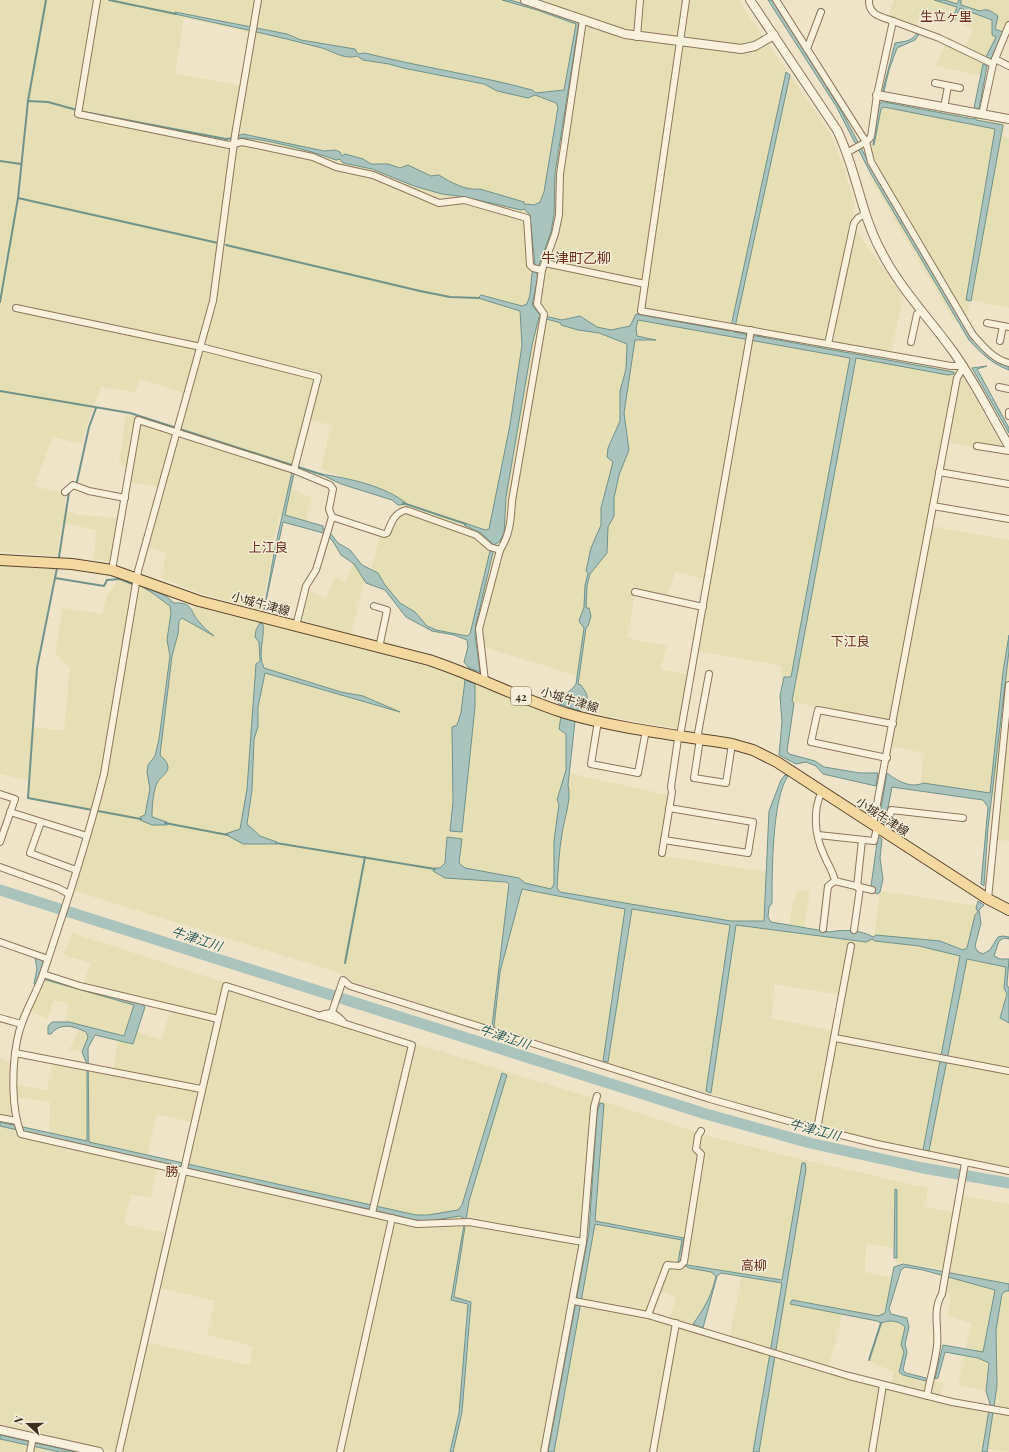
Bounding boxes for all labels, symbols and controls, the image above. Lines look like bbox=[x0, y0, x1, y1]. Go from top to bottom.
district label: 生立ヶ里 bbox=[920, 7, 972, 24]
district label: 牛津町乙柳 bbox=[541, 248, 611, 267]
district label: 上江良 bbox=[248, 538, 288, 555]
street label: 小城牛津線 bbox=[230, 588, 292, 618]
district label: 下江良 bbox=[830, 632, 870, 649]
street label: 小城牛津線 bbox=[539, 683, 601, 715]
road number: 42 bbox=[511, 687, 531, 705]
street label: 小城牛津線 bbox=[853, 793, 913, 839]
water label: 牛津江川 bbox=[170, 922, 226, 955]
water label: 牛津江川 bbox=[478, 1020, 534, 1053]
water label: 牛津江川 bbox=[788, 1114, 844, 1144]
district label: 勝 bbox=[165, 1162, 179, 1179]
district label: 高柳 bbox=[741, 1256, 767, 1273]
north arrow bbox=[8, 1404, 48, 1444]
text: N bbox=[10, 1414, 27, 1427]

